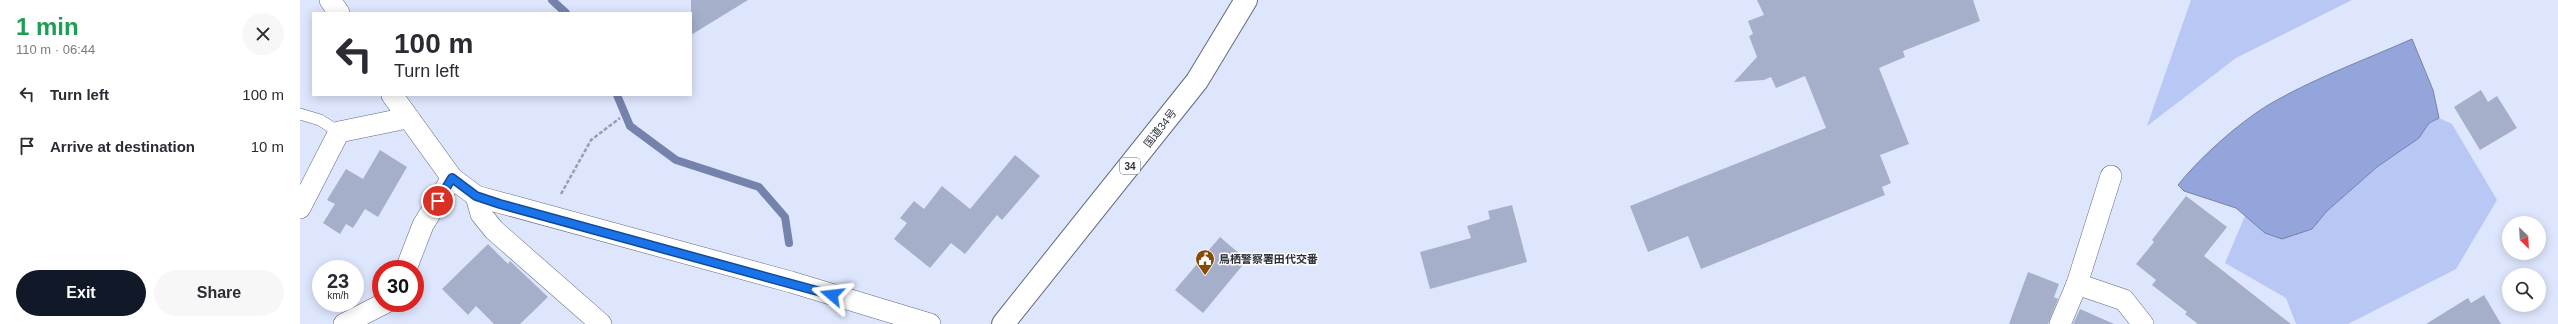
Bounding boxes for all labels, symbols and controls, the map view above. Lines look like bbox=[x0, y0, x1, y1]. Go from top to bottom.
text: 1 min bbox=[16, 13, 79, 40]
button: close bbox=[242, 13, 284, 55]
icon: left bbox=[328, 28, 380, 80]
text: 100 m bbox=[394, 28, 473, 59]
text: 110 m · 06:44 bbox=[16, 42, 95, 57]
text: Turn left bbox=[394, 61, 459, 81]
icon: left bbox=[16, 83, 38, 105]
text: Turn left bbox=[50, 86, 109, 103]
text: 100 m bbox=[242, 86, 284, 103]
street label: 国道34号 bbox=[1141, 106, 1179, 150]
icon: arrive bbox=[16, 135, 38, 157]
text: Arrive at destination bbox=[50, 138, 195, 155]
text: 10 m bbox=[251, 138, 284, 155]
road number: 34 bbox=[1120, 158, 1140, 174]
pin bbox=[421, 184, 455, 218]
icon: arrive bbox=[427, 190, 449, 212]
north arrow bbox=[2502, 216, 2546, 260]
map controls bbox=[2502, 216, 2546, 312]
public building icon: 鳥栖警察署田代交番 bbox=[1194, 248, 1216, 276]
place label: 鳥栖警察署田代交番 bbox=[1219, 253, 1318, 265]
speed limit sign: 30 bbox=[372, 260, 424, 312]
button: search bbox=[2502, 268, 2546, 312]
button: Exit bbox=[16, 270, 146, 316]
button: Share bbox=[154, 270, 284, 316]
text: 23 bbox=[327, 270, 349, 292]
position arrow bbox=[811, 274, 853, 316]
text: km/h bbox=[327, 290, 349, 301]

